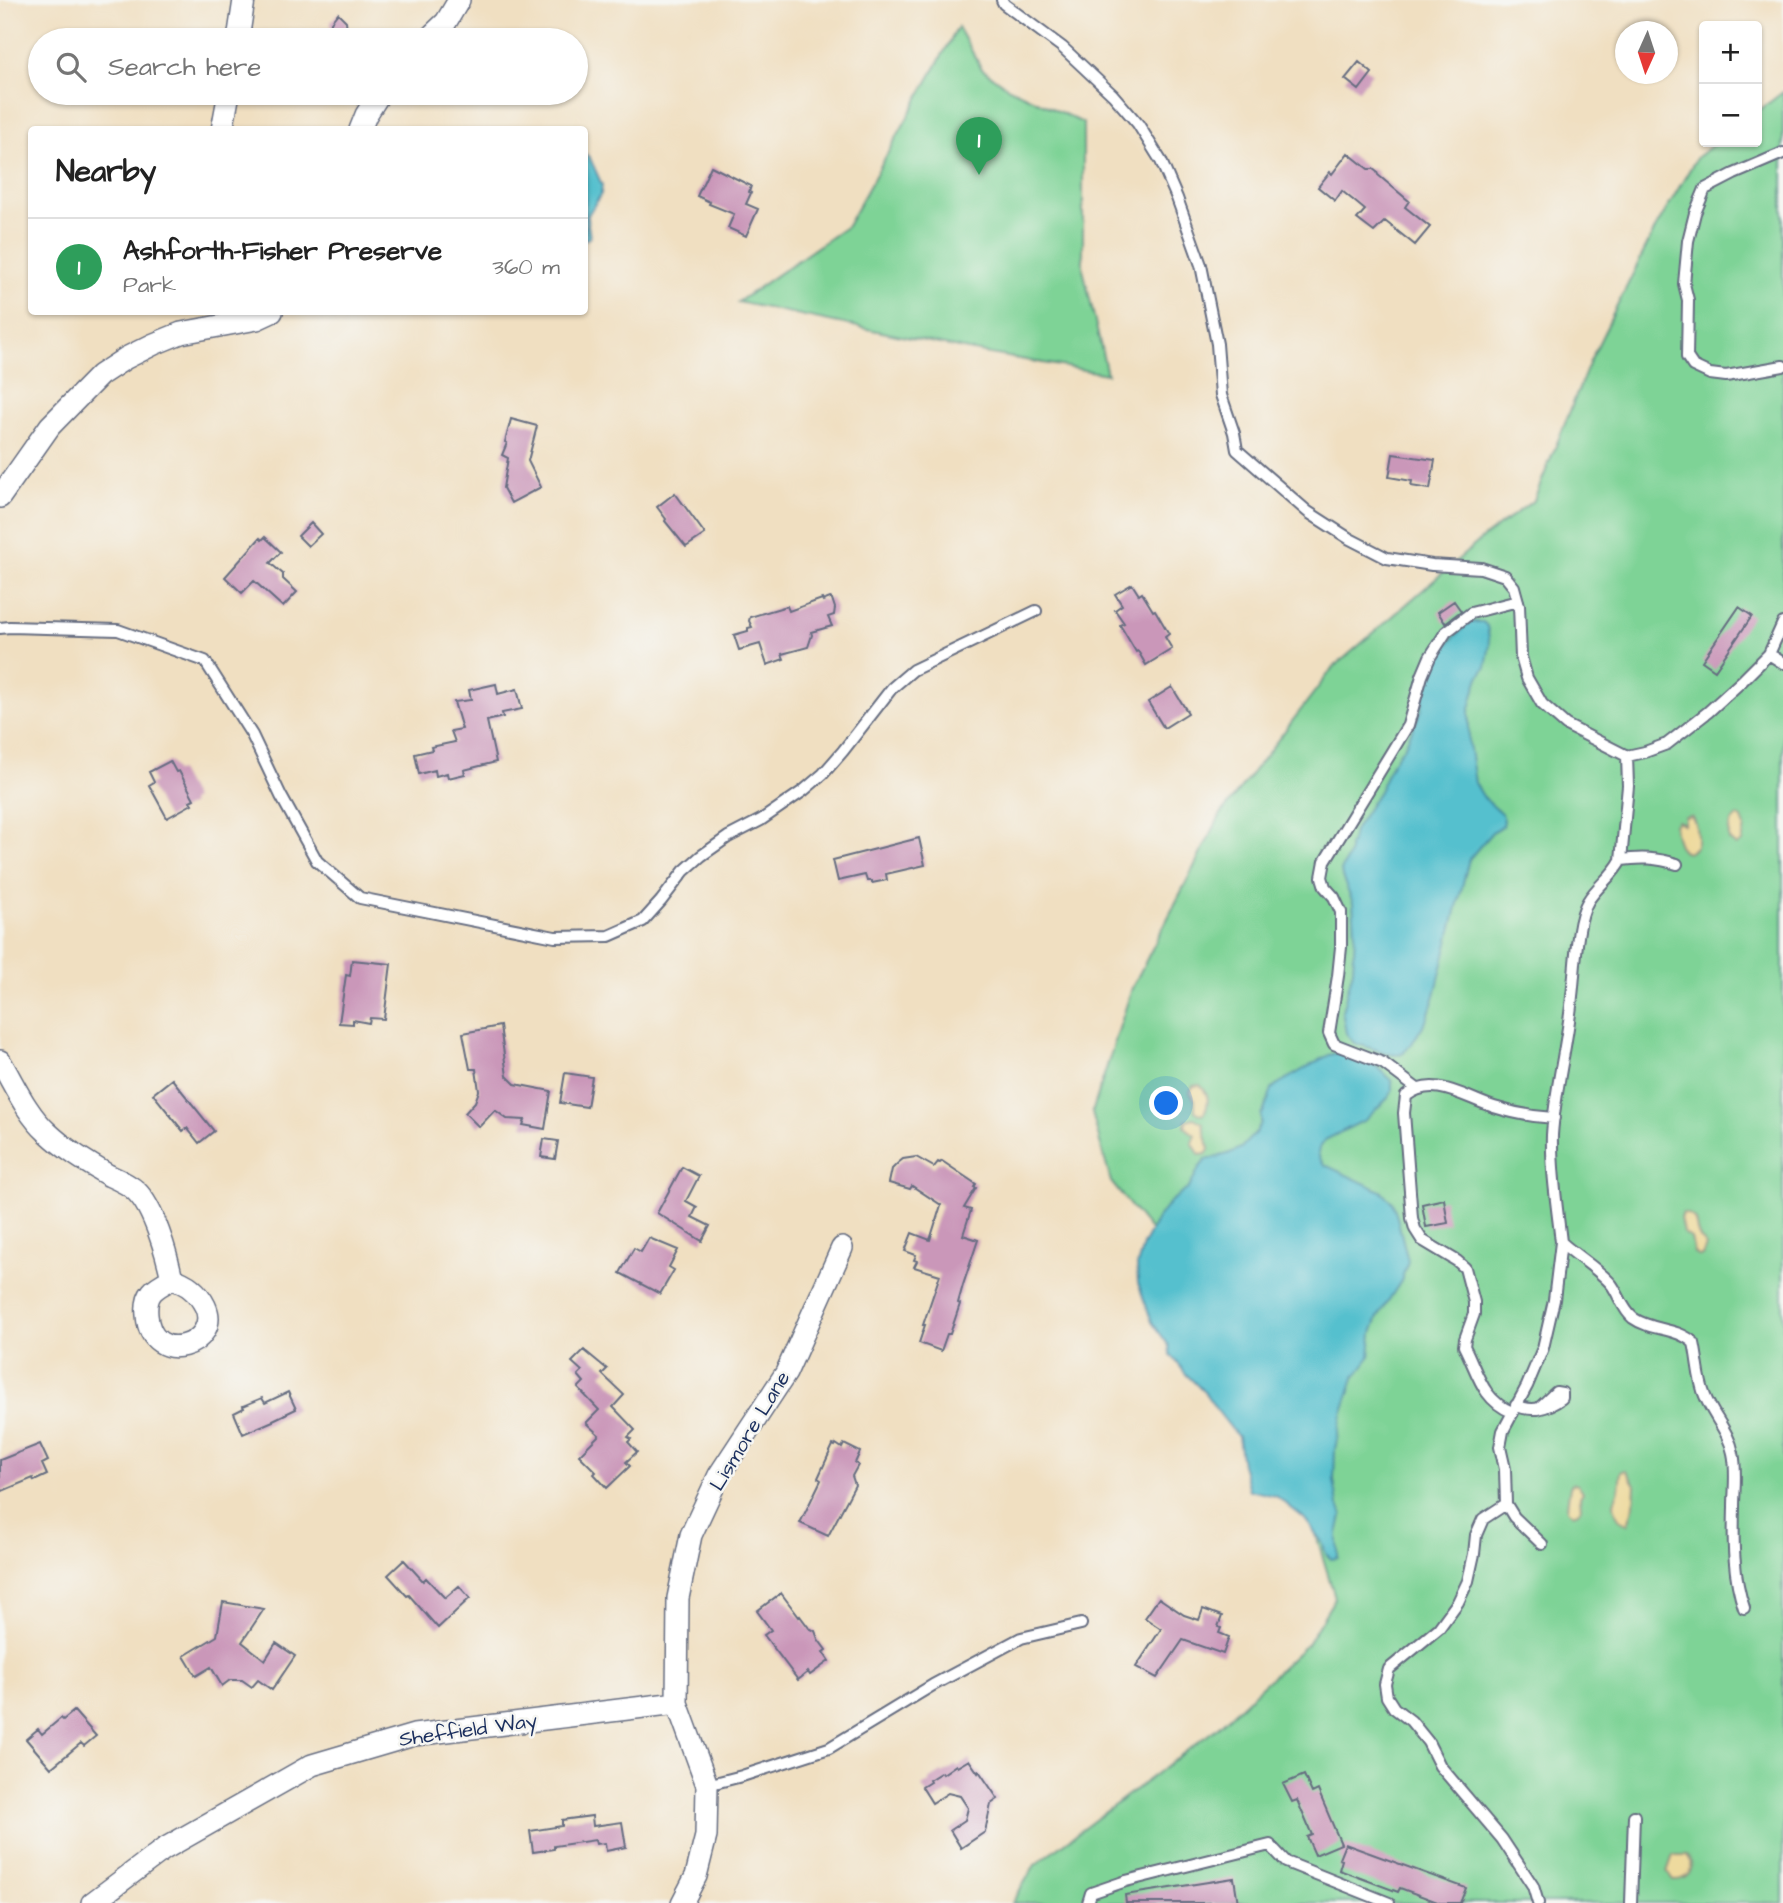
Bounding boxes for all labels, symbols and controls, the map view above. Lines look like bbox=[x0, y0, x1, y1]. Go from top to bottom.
north arrow bbox=[1615, 21, 1678, 84]
map controls bbox=[1699, 21, 1762, 147]
button: + bbox=[1699, 21, 1762, 84]
search box bbox=[28, 28, 588, 105]
icon: search bbox=[52, 48, 90, 86]
text: Search here bbox=[108, 49, 261, 85]
button: − bbox=[1699, 84, 1762, 147]
pin: 1 bbox=[956, 117, 1002, 175]
text: Nearby bbox=[56, 151, 156, 193]
text: Ashforth-Fisher Preserve bbox=[123, 233, 442, 269]
text: 1 bbox=[78, 251, 80, 283]
text: 360 m bbox=[492, 251, 560, 283]
text: Park bbox=[123, 269, 176, 301]
your location bbox=[1149, 1086, 1183, 1120]
street label: Lismore Lane bbox=[703, 1366, 797, 1496]
street label: Sheffield Way bbox=[397, 1706, 540, 1756]

